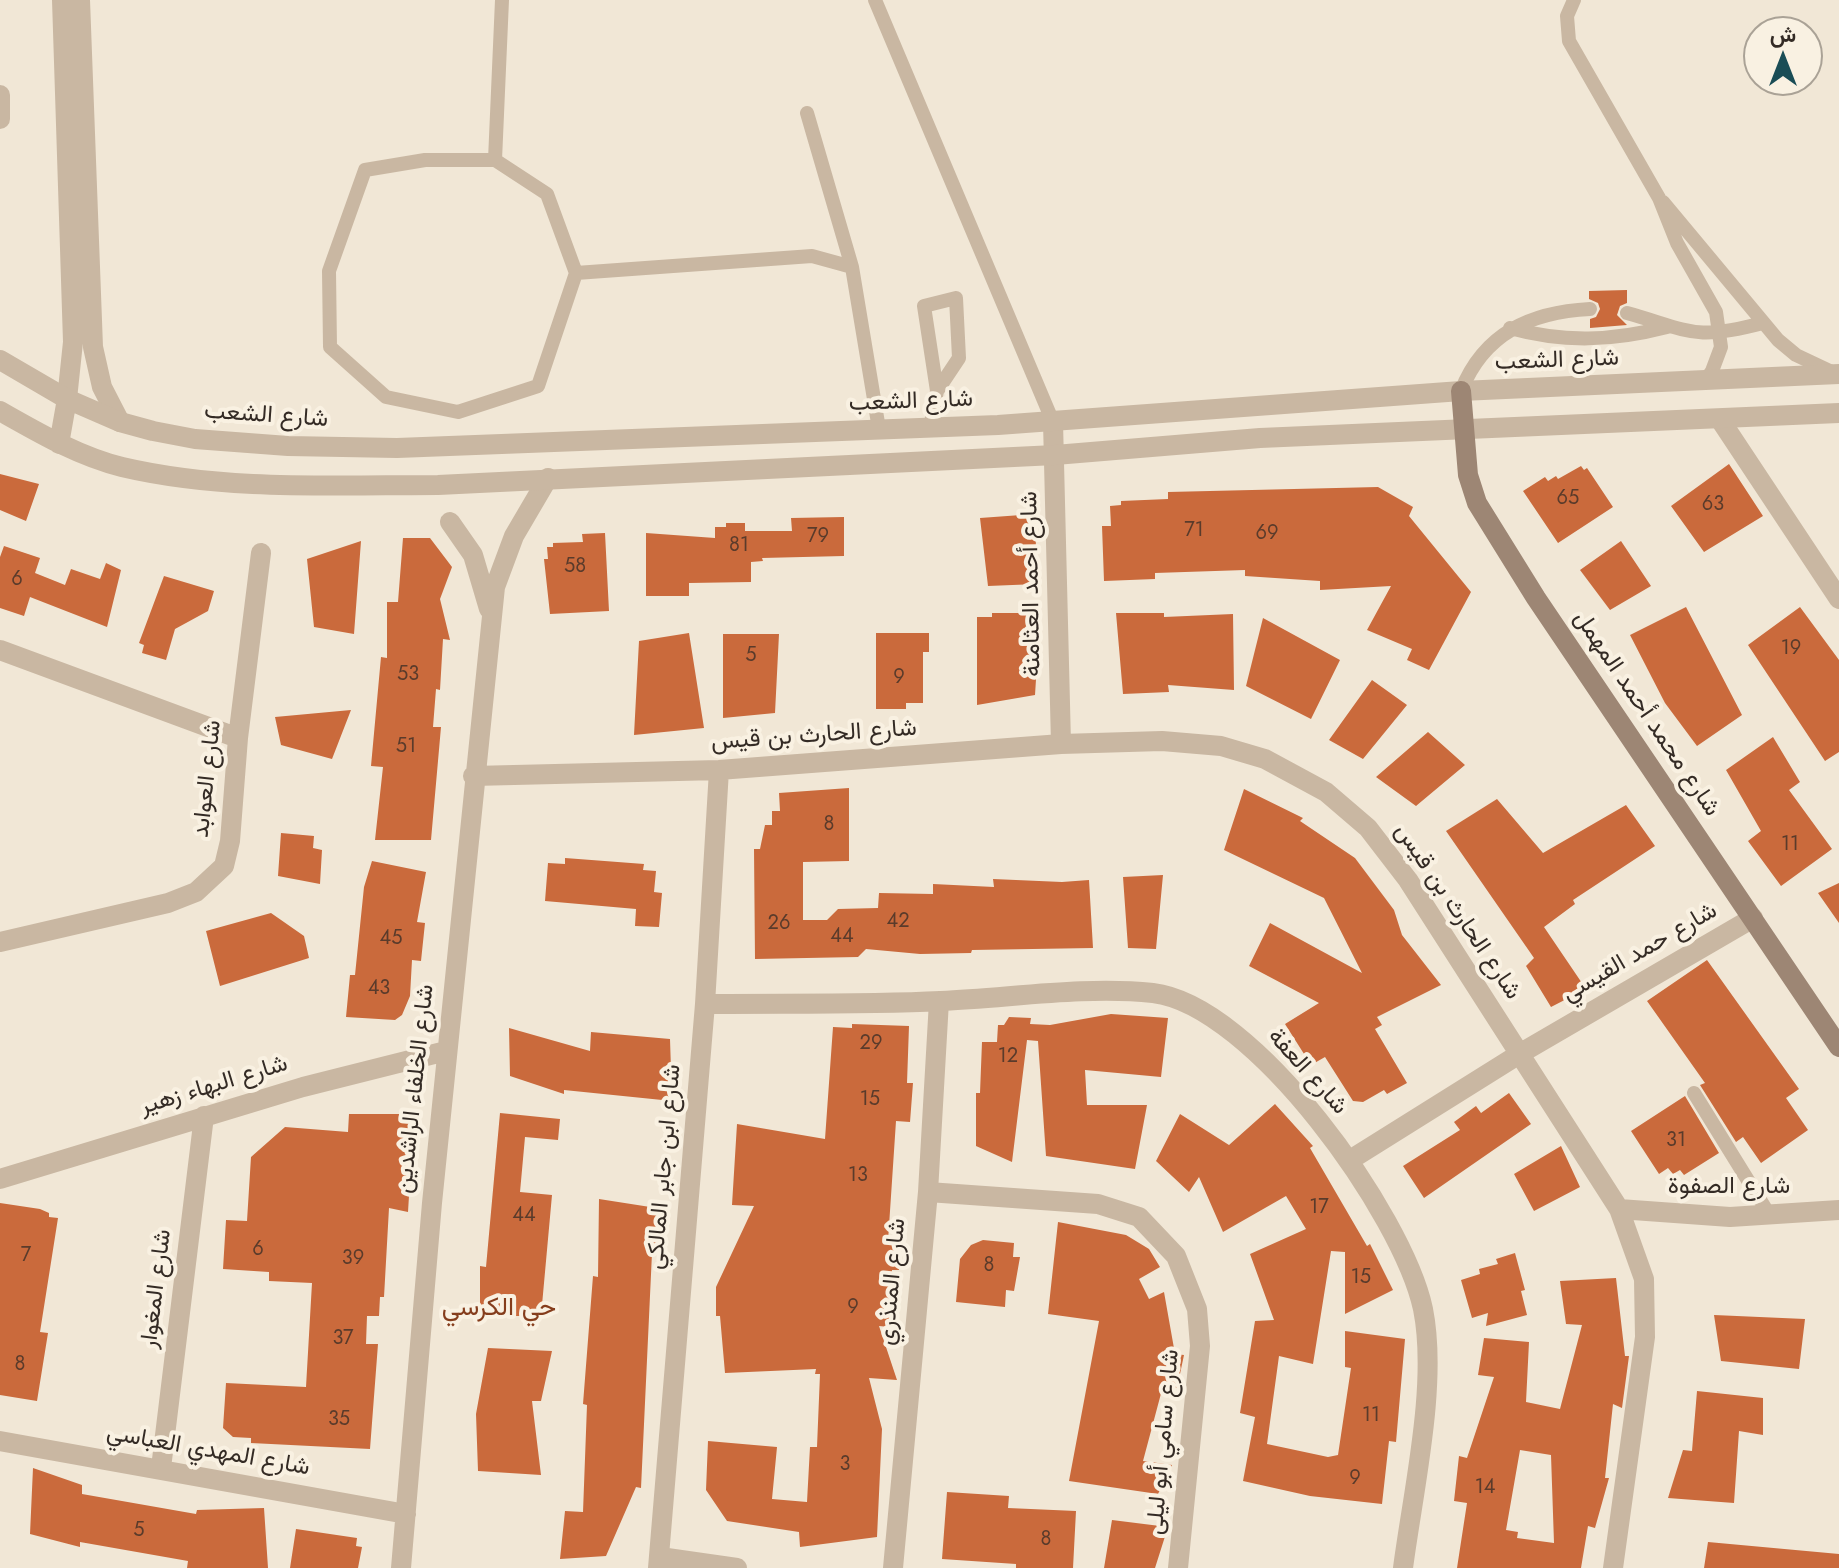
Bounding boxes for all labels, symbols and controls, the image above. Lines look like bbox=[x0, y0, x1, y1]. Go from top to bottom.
north arrow bbox=[1743, 16, 1823, 96]
text: ش bbox=[1770, 18, 1796, 50]
street label: شارع الشعب bbox=[1494, 344, 1620, 378]
street label: شارع الشعب bbox=[848, 385, 974, 419]
street label: شارع الشعب bbox=[203, 397, 329, 435]
house number: 65 bbox=[1557, 487, 1579, 511]
street label: شارع أحمد العثامنة bbox=[1016, 491, 1048, 677]
house number: 63 bbox=[1702, 493, 1724, 517]
house number: 71 bbox=[1184, 519, 1204, 543]
house number: 69 bbox=[1255, 522, 1279, 546]
house number: 79 bbox=[807, 525, 829, 549]
house number: 81 bbox=[729, 534, 749, 558]
house number: 58 bbox=[564, 555, 586, 579]
house number: 6 bbox=[11, 568, 23, 592]
street label: شارع محمد أحمد المهمل bbox=[1566, 606, 1726, 822]
house number: 19 bbox=[1781, 637, 1801, 661]
house number: 5 bbox=[745, 644, 757, 668]
house number: 53 bbox=[397, 663, 419, 687]
house number: 9 bbox=[893, 666, 905, 690]
street label: شارع الحارث بن قيس bbox=[710, 714, 918, 758]
street label: شارع العوابد bbox=[188, 719, 228, 839]
house number: 51 bbox=[396, 735, 416, 759]
house number: 8 bbox=[824, 813, 834, 837]
street label: شارع الحارث بن قيس bbox=[1387, 819, 1527, 1005]
house number: 11 bbox=[1781, 833, 1799, 857]
street label: شارع حمد القيسي bbox=[1557, 897, 1723, 1009]
house number: 42 bbox=[886, 910, 910, 934]
house number: 26 bbox=[768, 912, 790, 936]
house number: 44 bbox=[830, 925, 854, 949]
house number: 45 bbox=[380, 927, 402, 951]
house number: 43 bbox=[368, 977, 390, 1001]
street label: شارع الخلفاء الراشدين bbox=[391, 983, 441, 1195]
street label: شارع العفة bbox=[1261, 1023, 1353, 1121]
house number: 29 bbox=[860, 1032, 882, 1056]
house number: 12 bbox=[998, 1045, 1018, 1069]
street label: شارع البهاء زهير bbox=[137, 1050, 291, 1122]
street label: شارع ابن جابر المالكي bbox=[642, 1063, 688, 1271]
house number: 15 bbox=[860, 1088, 880, 1112]
house number: 31 bbox=[1666, 1129, 1686, 1153]
house number: 13 bbox=[848, 1164, 868, 1188]
street label: شارع الصفوة bbox=[1668, 1173, 1790, 1201]
house number: 17 bbox=[1309, 1196, 1329, 1220]
house number: 44 bbox=[512, 1204, 536, 1228]
street label: شارع المنذري bbox=[873, 1217, 913, 1347]
street label: شارع المغوار bbox=[135, 1228, 179, 1350]
house number: 6 bbox=[252, 1238, 264, 1262]
house number: 7 bbox=[21, 1244, 31, 1268]
house number: 39 bbox=[342, 1247, 364, 1271]
house number: 8 bbox=[984, 1254, 994, 1278]
house number: 15 bbox=[1351, 1266, 1371, 1290]
district label: حي الكرسي bbox=[442, 1293, 556, 1325]
house number: 9 bbox=[847, 1296, 859, 1320]
house number: 37 bbox=[332, 1327, 354, 1351]
street label: شارع سامي أبو ليلى bbox=[1142, 1348, 1186, 1536]
house number: 8 bbox=[15, 1353, 25, 1377]
house number: 11 bbox=[1362, 1404, 1380, 1428]
house number: 35 bbox=[328, 1408, 350, 1432]
street label: شارع المهدي العباسي bbox=[104, 1419, 312, 1483]
house number: 3 bbox=[840, 1453, 850, 1477]
house number: 9 bbox=[1349, 1467, 1361, 1491]
house number: 14 bbox=[1475, 1476, 1495, 1500]
house number: 5 bbox=[133, 1519, 145, 1543]
house number: 8 bbox=[1041, 1528, 1051, 1552]

